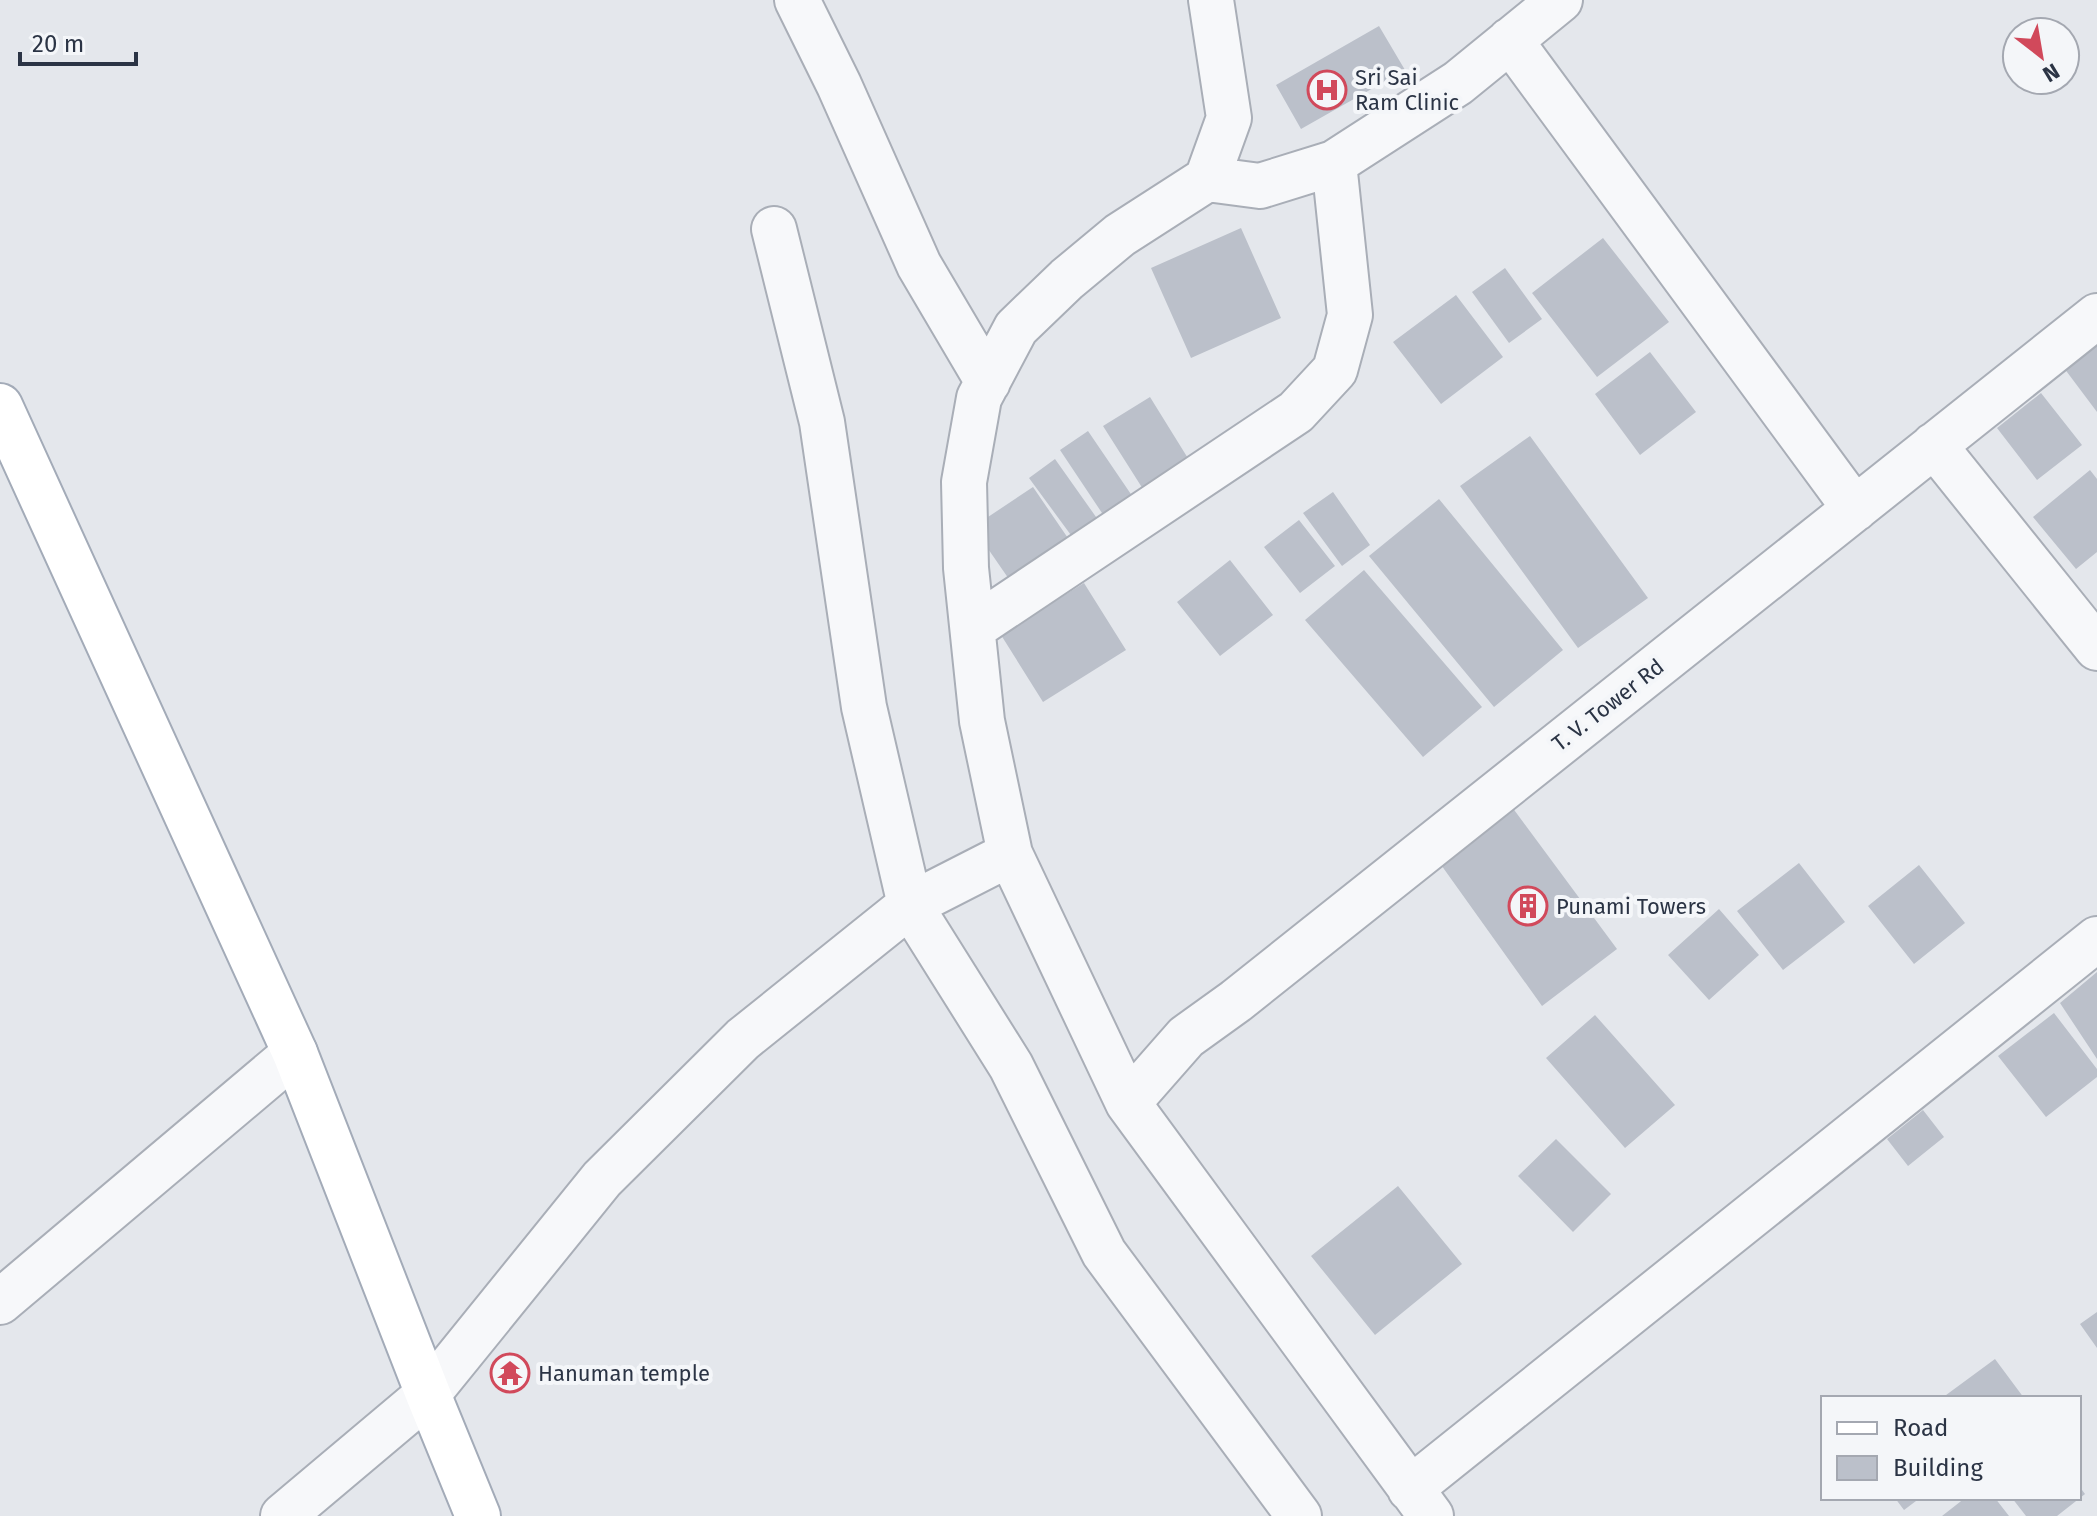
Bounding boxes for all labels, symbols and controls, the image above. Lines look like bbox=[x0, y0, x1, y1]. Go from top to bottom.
scale bar bbox=[20, 16, 136, 66]
north arrow bbox=[2001, 16, 2081, 96]
text: 20 m bbox=[32, 30, 84, 58]
text: N bbox=[2038, 57, 2064, 88]
place label: Sri Sai Ram Clinic bbox=[1355, 64, 1459, 116]
hospital icon: Sri Sai Ram Clinic bbox=[1306, 69, 1348, 111]
street label: T. V. Tower Rd bbox=[1547, 653, 1669, 757]
building icon: Punami Towers bbox=[1507, 885, 1549, 927]
place label: Punami Towers bbox=[1556, 893, 1706, 920]
temple icon: Hanuman temple bbox=[489, 1352, 531, 1394]
place label: Hanuman temple bbox=[538, 1360, 710, 1387]
legend bbox=[1821, 1396, 2081, 1500]
text: Road bbox=[1893, 1414, 1948, 1442]
text: Building bbox=[1893, 1454, 1983, 1482]

